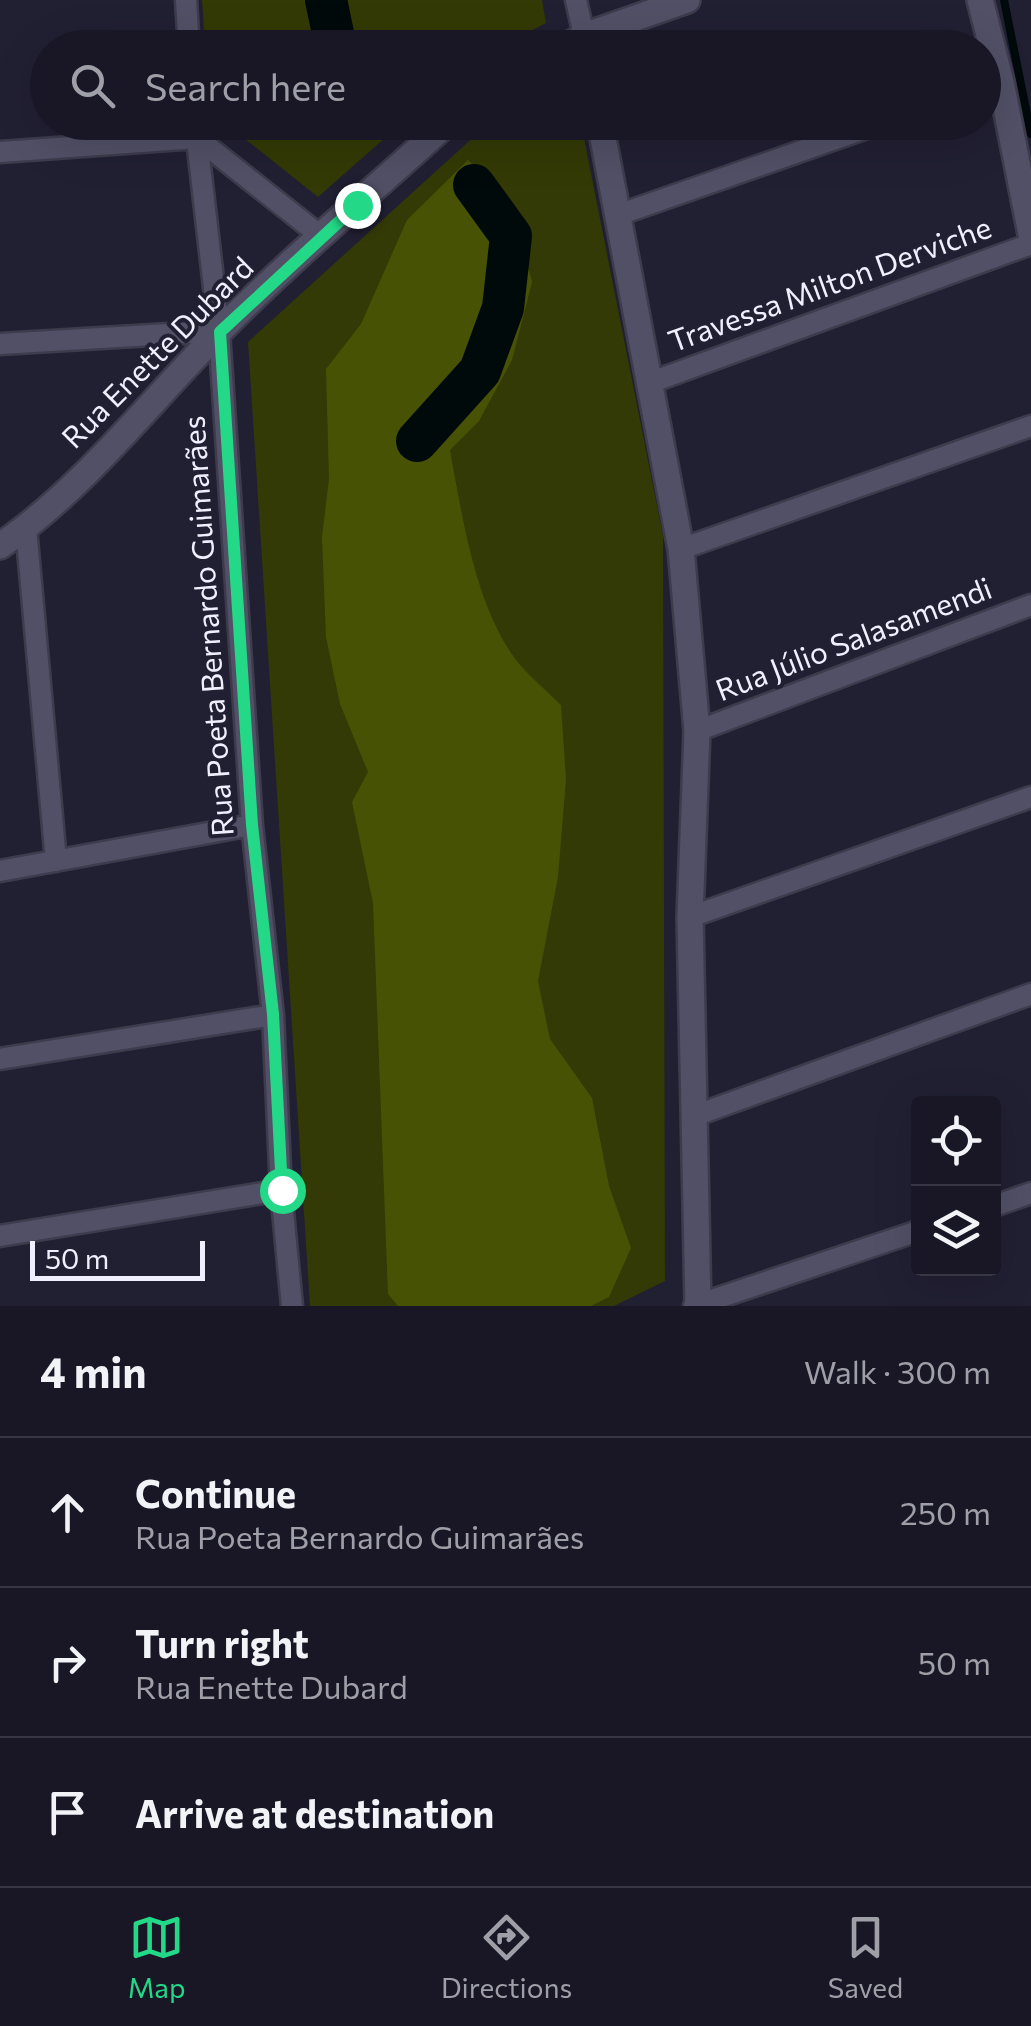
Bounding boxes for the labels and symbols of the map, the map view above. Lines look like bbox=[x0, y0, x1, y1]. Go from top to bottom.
route end bbox=[335, 183, 381, 229]
street label: Travessa Milton Derviche bbox=[663, 207, 996, 358]
street label: Rua Enette Dubard bbox=[53, 248, 260, 455]
street label: Rua Poeta Bernardo Guimarães bbox=[173, 415, 240, 838]
street label: Rua Júlio Salasamendi bbox=[710, 568, 996, 707]
route start bbox=[260, 1168, 306, 1214]
scale bar bbox=[30, 1236, 205, 1280]

